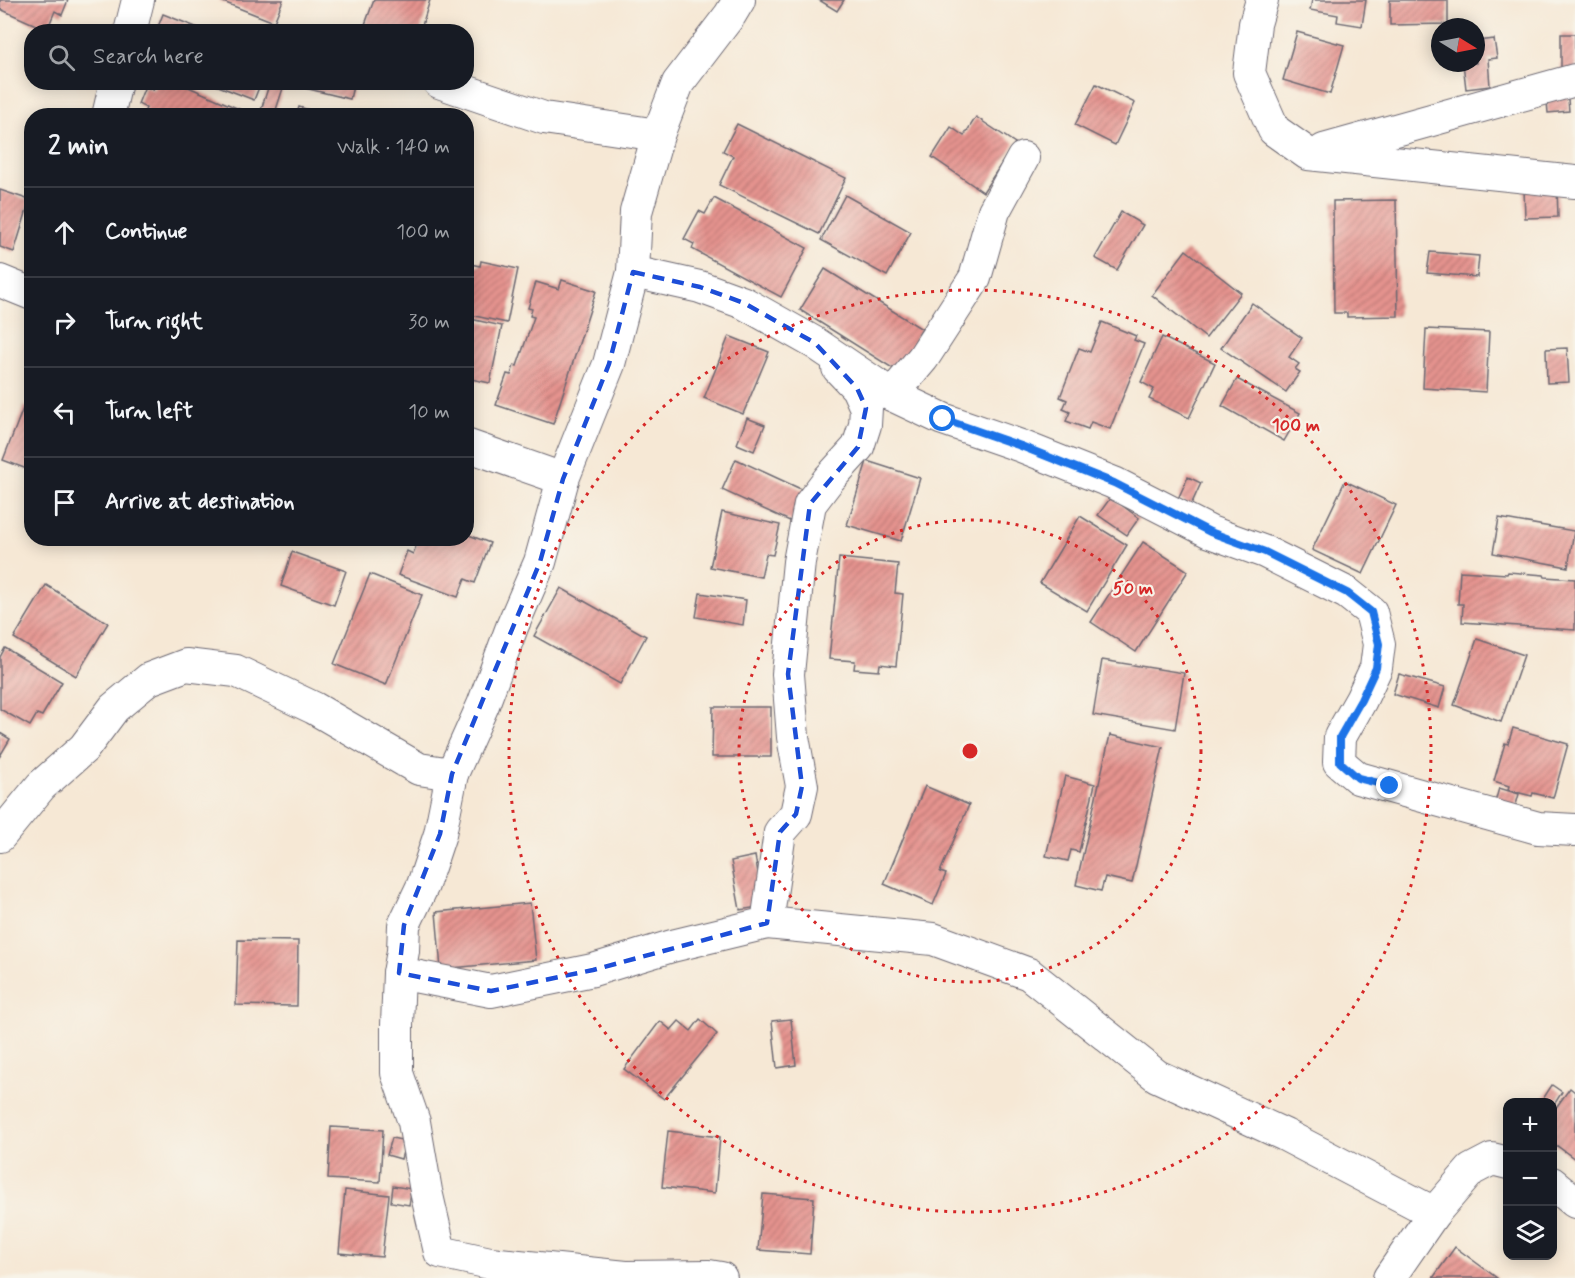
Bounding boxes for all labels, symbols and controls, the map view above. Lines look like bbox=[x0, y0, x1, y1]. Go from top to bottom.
north arrow bbox=[1431, 18, 1485, 72]
search box bbox=[24, 24, 474, 90]
icon: search bbox=[45, 41, 78, 74]
text: Search here bbox=[93, 43, 204, 71]
text: 2 min bbox=[48, 130, 109, 164]
text: Walk · 140 m bbox=[337, 134, 450, 161]
icon: ahead bbox=[48, 216, 81, 249]
text: Continue bbox=[105, 218, 187, 246]
text: 100 m bbox=[396, 219, 450, 246]
icon: right bbox=[48, 306, 81, 339]
text: Turn right bbox=[105, 308, 203, 336]
text: 30 m bbox=[408, 309, 450, 336]
icon: left bbox=[48, 396, 81, 429]
text: Turn left bbox=[105, 398, 193, 426]
text: 10 m bbox=[408, 399, 450, 426]
route start bbox=[929, 405, 955, 431]
text: 100 m bbox=[1272, 414, 1320, 438]
icon: arrive bbox=[48, 486, 81, 519]
text: Arrive at destination bbox=[105, 488, 295, 516]
text: 50 m bbox=[1113, 577, 1153, 601]
centre of rings bbox=[960, 741, 980, 761]
route end bbox=[1376, 772, 1402, 798]
map controls bbox=[1503, 1098, 1557, 1260]
button: + bbox=[1503, 1098, 1557, 1152]
button: − bbox=[1503, 1152, 1557, 1206]
button: layers bbox=[1503, 1206, 1557, 1260]

